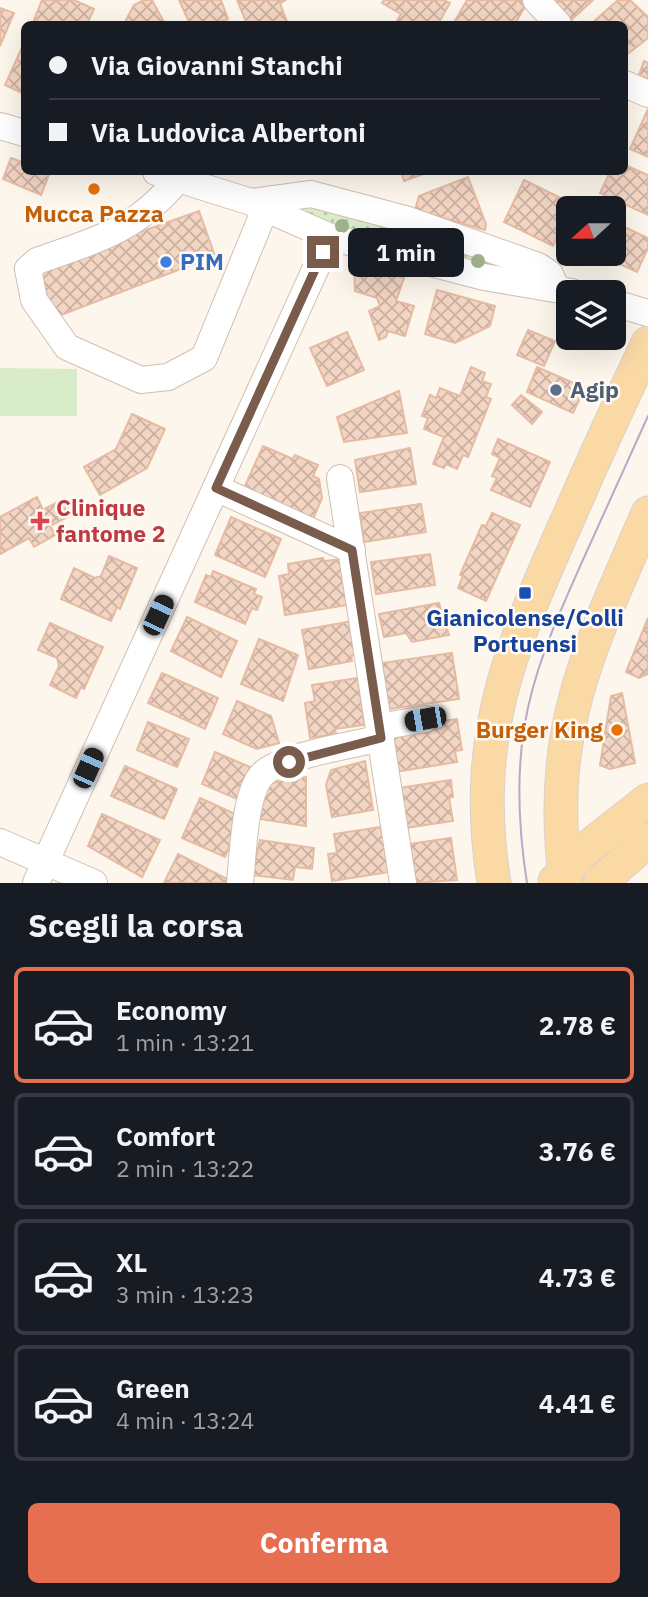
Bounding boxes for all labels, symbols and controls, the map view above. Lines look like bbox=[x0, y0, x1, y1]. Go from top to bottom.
text: Via Giovanni Stanchi bbox=[91, 48, 343, 82]
text: Via Ludovica Albertoni bbox=[91, 115, 366, 149]
marker: Mucca Pazza bbox=[86, 181, 102, 197]
north arrow bbox=[556, 196, 626, 266]
map controls bbox=[556, 196, 626, 350]
place label: Mucca Pazza bbox=[24, 198, 164, 228]
callout: 1 min bbox=[348, 228, 463, 276]
route end bbox=[307, 236, 339, 268]
text: 1 min bbox=[376, 237, 436, 267]
place label: PIM bbox=[180, 246, 224, 276]
marker: PIM bbox=[158, 254, 174, 270]
button: layers bbox=[556, 280, 626, 350]
place label: Agip bbox=[570, 374, 619, 404]
marker: Agip bbox=[548, 382, 564, 398]
place label: Clinique fantome 2 bbox=[56, 492, 166, 548]
marker: Clinique fantome 2 bbox=[30, 511, 50, 531]
marker: Gianicolense/Colli Portuensi bbox=[517, 585, 533, 601]
car bbox=[140, 592, 177, 638]
place label: Gianicolense/Colli Portuensi bbox=[426, 602, 624, 658]
car bbox=[403, 705, 448, 733]
place label: Burger King bbox=[476, 714, 603, 744]
marker: Burger King bbox=[609, 722, 625, 738]
car bbox=[70, 745, 107, 791]
route start bbox=[273, 746, 305, 778]
text: Scegli la corsa bbox=[28, 904, 244, 946]
text: Economy bbox=[116, 993, 227, 1027]
icon: car bbox=[32, 994, 95, 1057]
text: 2.78 € bbox=[539, 1008, 616, 1042]
text: 1 min · 13:21 bbox=[116, 1027, 254, 1057]
text: Comfort bbox=[116, 1119, 215, 1153]
icon: car bbox=[32, 1120, 95, 1183]
text: 3.76 € bbox=[539, 1134, 616, 1168]
text: 2 min · 13:22 bbox=[116, 1153, 254, 1183]
text: XL bbox=[116, 1245, 147, 1279]
icon: car bbox=[32, 1246, 95, 1309]
text: 4.73 € bbox=[539, 1260, 616, 1294]
text: 3 min · 13:23 bbox=[116, 1279, 254, 1309]
text: Green bbox=[116, 1371, 190, 1405]
icon: car bbox=[32, 1372, 95, 1435]
text: 4.41 € bbox=[539, 1386, 616, 1420]
text: 4 min · 13:24 bbox=[116, 1405, 254, 1435]
button: Conferma bbox=[28, 1503, 620, 1583]

